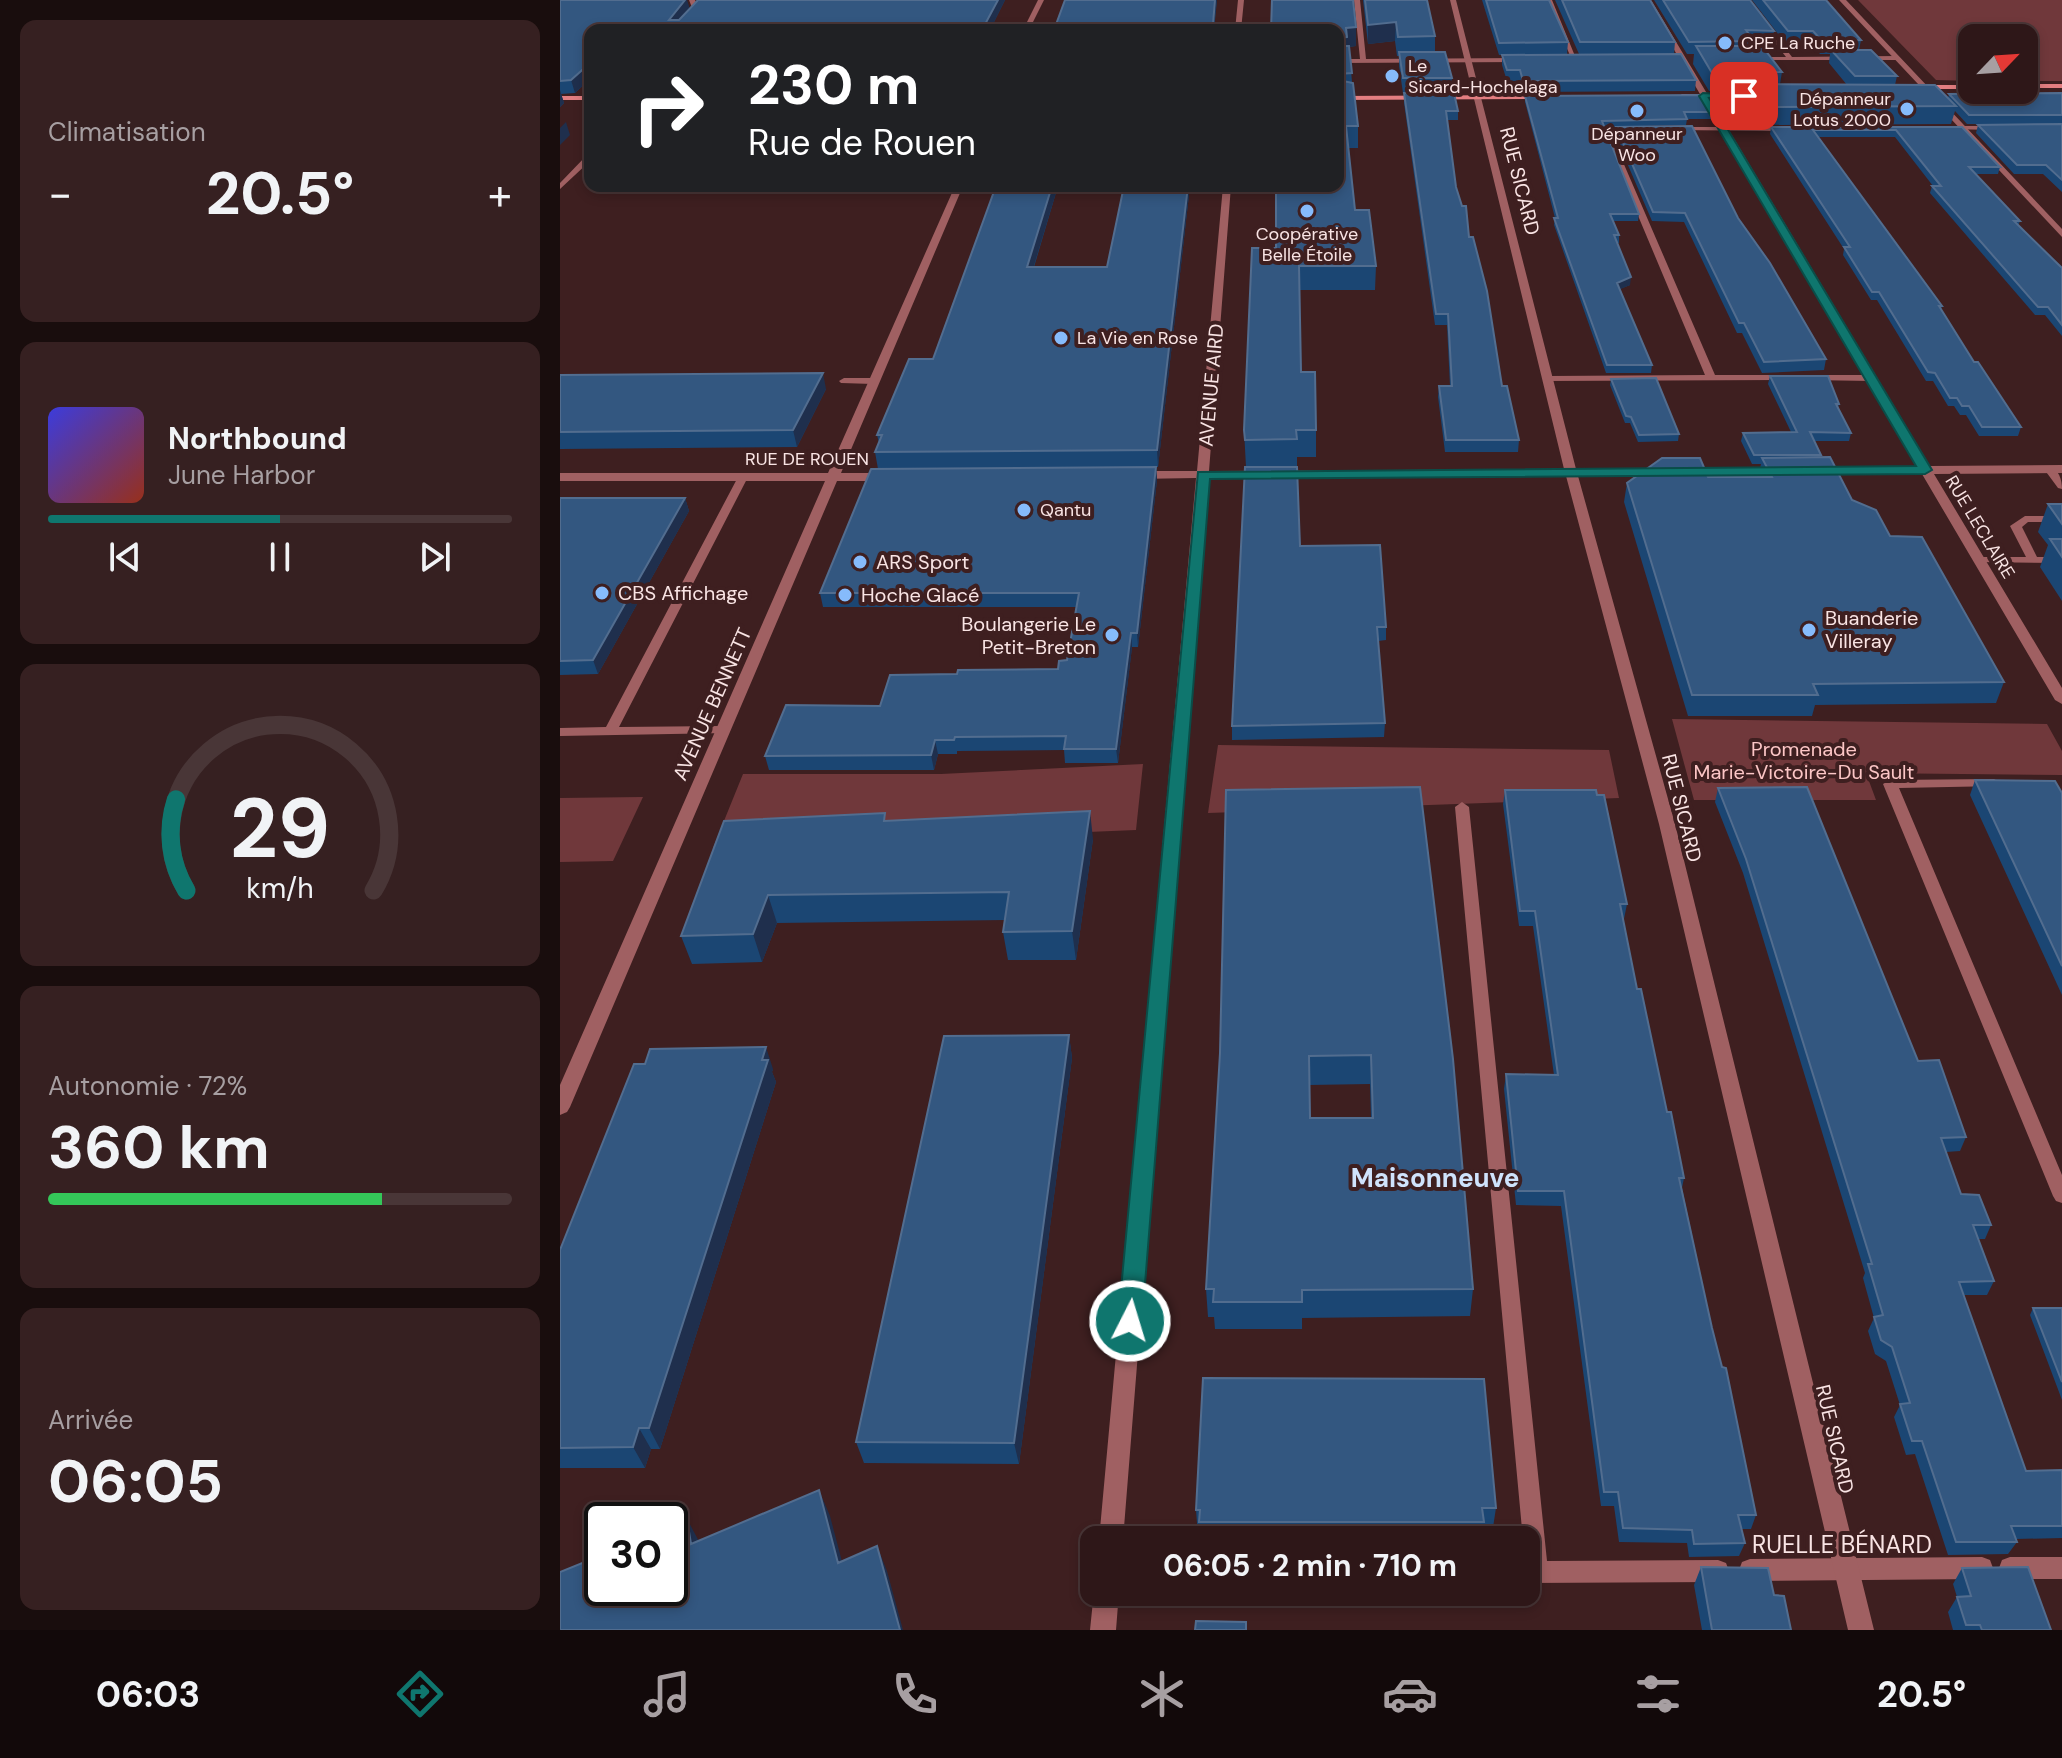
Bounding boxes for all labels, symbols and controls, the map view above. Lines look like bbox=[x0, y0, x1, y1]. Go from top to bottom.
north arrow bbox=[1958, 24, 2038, 104]
map controls bbox=[1958, 24, 2038, 104]
place label: CPE La Ruche bbox=[1741, 31, 1855, 55]
marker: CPE La Ruche bbox=[1716, 34, 1734, 52]
text: 230 m bbox=[748, 48, 919, 121]
place label: Le Sicard-Hochelaga bbox=[1408, 54, 1558, 99]
icon: right bbox=[616, 56, 720, 160]
pin bbox=[1710, 62, 1778, 130]
marker: Le Sicard-Hochelaga bbox=[1383, 67, 1401, 85]
icon: arrive bbox=[1722, 74, 1766, 118]
place label: Dépanneur Lotus 2000 bbox=[1793, 87, 1891, 132]
marker: Dépanneur Lotus 2000 bbox=[1898, 100, 1916, 118]
marker: Dépanneur Woo bbox=[1628, 102, 1646, 120]
text: Climatisation bbox=[48, 115, 206, 149]
text: Rue de Rouen bbox=[748, 119, 976, 166]
place label: Dépanneur Woo bbox=[1591, 122, 1683, 167]
street label: RUE SICARD bbox=[1494, 124, 1546, 238]
text: 20.5° bbox=[206, 154, 354, 233]
text: − bbox=[48, 165, 72, 223]
text: + bbox=[488, 165, 512, 223]
marker: Coopérative Belle Étoile bbox=[1298, 202, 1316, 220]
place label: Coopérative Belle Étoile bbox=[1256, 222, 1358, 267]
street label: AVENUE AIRD bbox=[1193, 323, 1229, 447]
place label: La Vie en Rose bbox=[1077, 326, 1198, 350]
marker: La Vie en Rose bbox=[1052, 329, 1070, 347]
text: Northbound bbox=[168, 419, 347, 458]
street label: RUE DE ROUEN bbox=[745, 447, 869, 471]
text: June Harbor bbox=[168, 458, 315, 492]
street label: RUE LECLAIRE bbox=[1940, 471, 2020, 583]
place label: Qantu bbox=[1040, 498, 1091, 522]
marker: Qantu bbox=[1015, 501, 1033, 519]
icon: previous bbox=[103, 535, 147, 579]
icon: pause bbox=[258, 535, 302, 579]
icon: next bbox=[413, 535, 457, 579]
place label: ARS Sport bbox=[876, 549, 969, 575]
marker: ARS Sport bbox=[851, 553, 869, 571]
place label: CBS Affichage bbox=[618, 580, 748, 606]
place label: Hoche Glacé bbox=[861, 582, 979, 608]
marker: CBS Affichage bbox=[593, 584, 611, 602]
marker: Hoche Glacé bbox=[836, 586, 854, 604]
place label: Buanderie Villeray bbox=[1825, 605, 1918, 654]
place label: Boulangerie Le Petit-Breton bbox=[961, 611, 1096, 660]
marker: Buanderie Villeray bbox=[1800, 621, 1818, 639]
street label: AVENUE BENNETT bbox=[667, 624, 757, 784]
marker: Boulangerie Le Petit-Breton bbox=[1103, 626, 1121, 644]
park label: Promenade Marie-Victoire-Du Sault bbox=[1694, 736, 1915, 785]
street label: RUE SICARD bbox=[1656, 751, 1708, 865]
text: 29 bbox=[230, 774, 330, 883]
text: km/h bbox=[246, 870, 314, 907]
text: Autonomie · 72% bbox=[48, 1069, 247, 1103]
text: 360 km bbox=[48, 1108, 270, 1187]
district label: Maisonneuve bbox=[1351, 1161, 1519, 1195]
position arrow bbox=[1088, 1279, 1172, 1363]
street label: RUE SICARD bbox=[1810, 1382, 1860, 1496]
text: Arrivée bbox=[48, 1403, 133, 1437]
text: 06:05 bbox=[48, 1442, 223, 1521]
speed limit sign: 30 bbox=[584, 1502, 688, 1606]
street label: RUELLE BÉNARD bbox=[1752, 1529, 1932, 1560]
text: 06:05 · 2 min · 710 m bbox=[1163, 1546, 1457, 1585]
icon: directions bbox=[392, 1666, 448, 1722]
icon: music bbox=[639, 1666, 695, 1722]
icon: phone bbox=[887, 1666, 943, 1722]
icon: climate bbox=[1134, 1666, 1190, 1722]
icon: car bbox=[1382, 1666, 1438, 1722]
icon: filters bbox=[1630, 1666, 1686, 1722]
text: 06:03 bbox=[96, 1671, 200, 1718]
text: 20.5° bbox=[1877, 1671, 1966, 1718]

